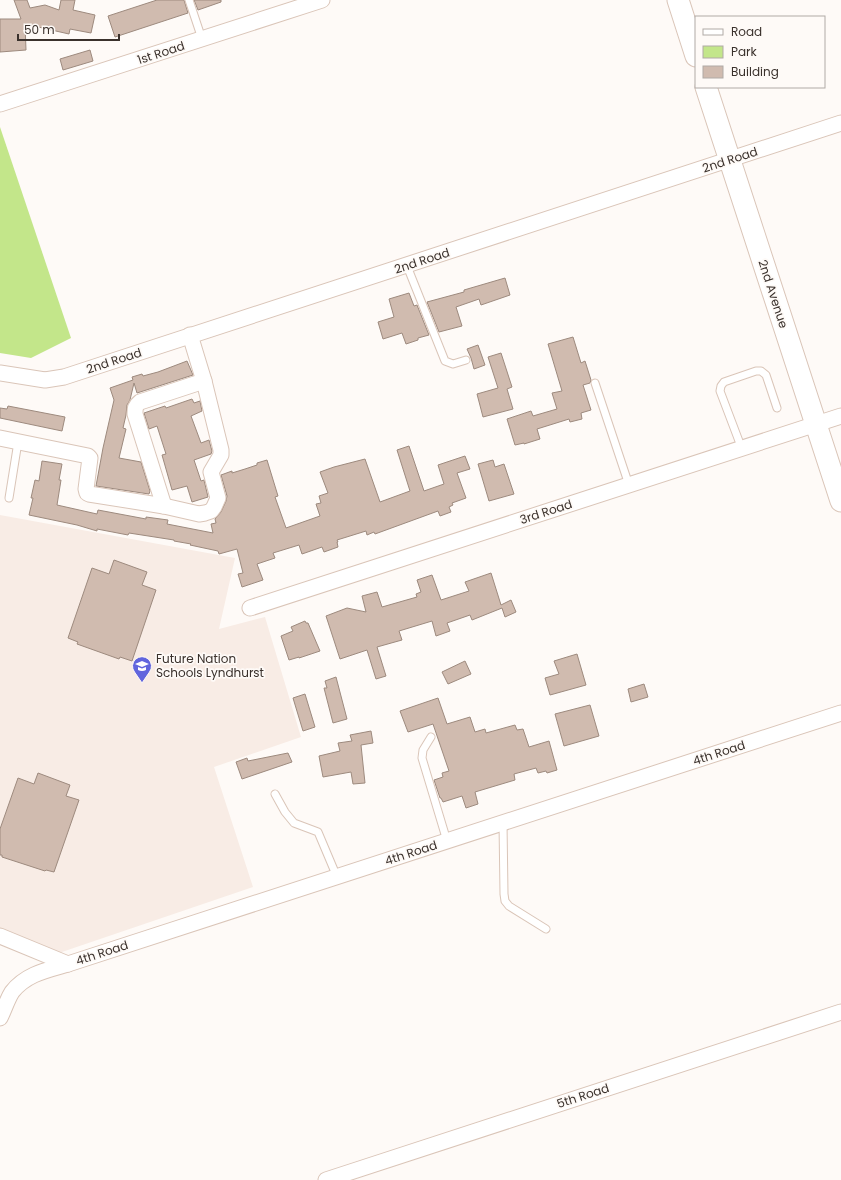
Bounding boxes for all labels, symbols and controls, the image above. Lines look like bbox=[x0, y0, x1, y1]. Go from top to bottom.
scale bar bbox=[18, 16, 119, 42]
legend bbox=[695, 16, 825, 88]
text: 50 m bbox=[24, 21, 55, 38]
text: Road bbox=[731, 23, 762, 40]
street label: 1st Road bbox=[135, 37, 187, 68]
text: Park bbox=[731, 43, 758, 60]
text: Building bbox=[731, 63, 779, 80]
street label: 2nd Road bbox=[700, 143, 760, 176]
street label: 2nd Road bbox=[392, 244, 452, 277]
street label: 2nd Avenue bbox=[754, 257, 793, 330]
street label: 2nd Road bbox=[84, 344, 144, 377]
street label: 3rd Road bbox=[518, 495, 574, 528]
place label: Future Nation Schools Lyndhurst bbox=[156, 650, 264, 681]
school or university icon: Future Nation Schools Lyndhurst bbox=[131, 655, 153, 683]
street label: 4th Road bbox=[691, 736, 747, 769]
street label: 4th Road bbox=[383, 836, 439, 869]
street label: 4th Road bbox=[74, 936, 130, 969]
street label: 5th Road bbox=[555, 1079, 611, 1112]

